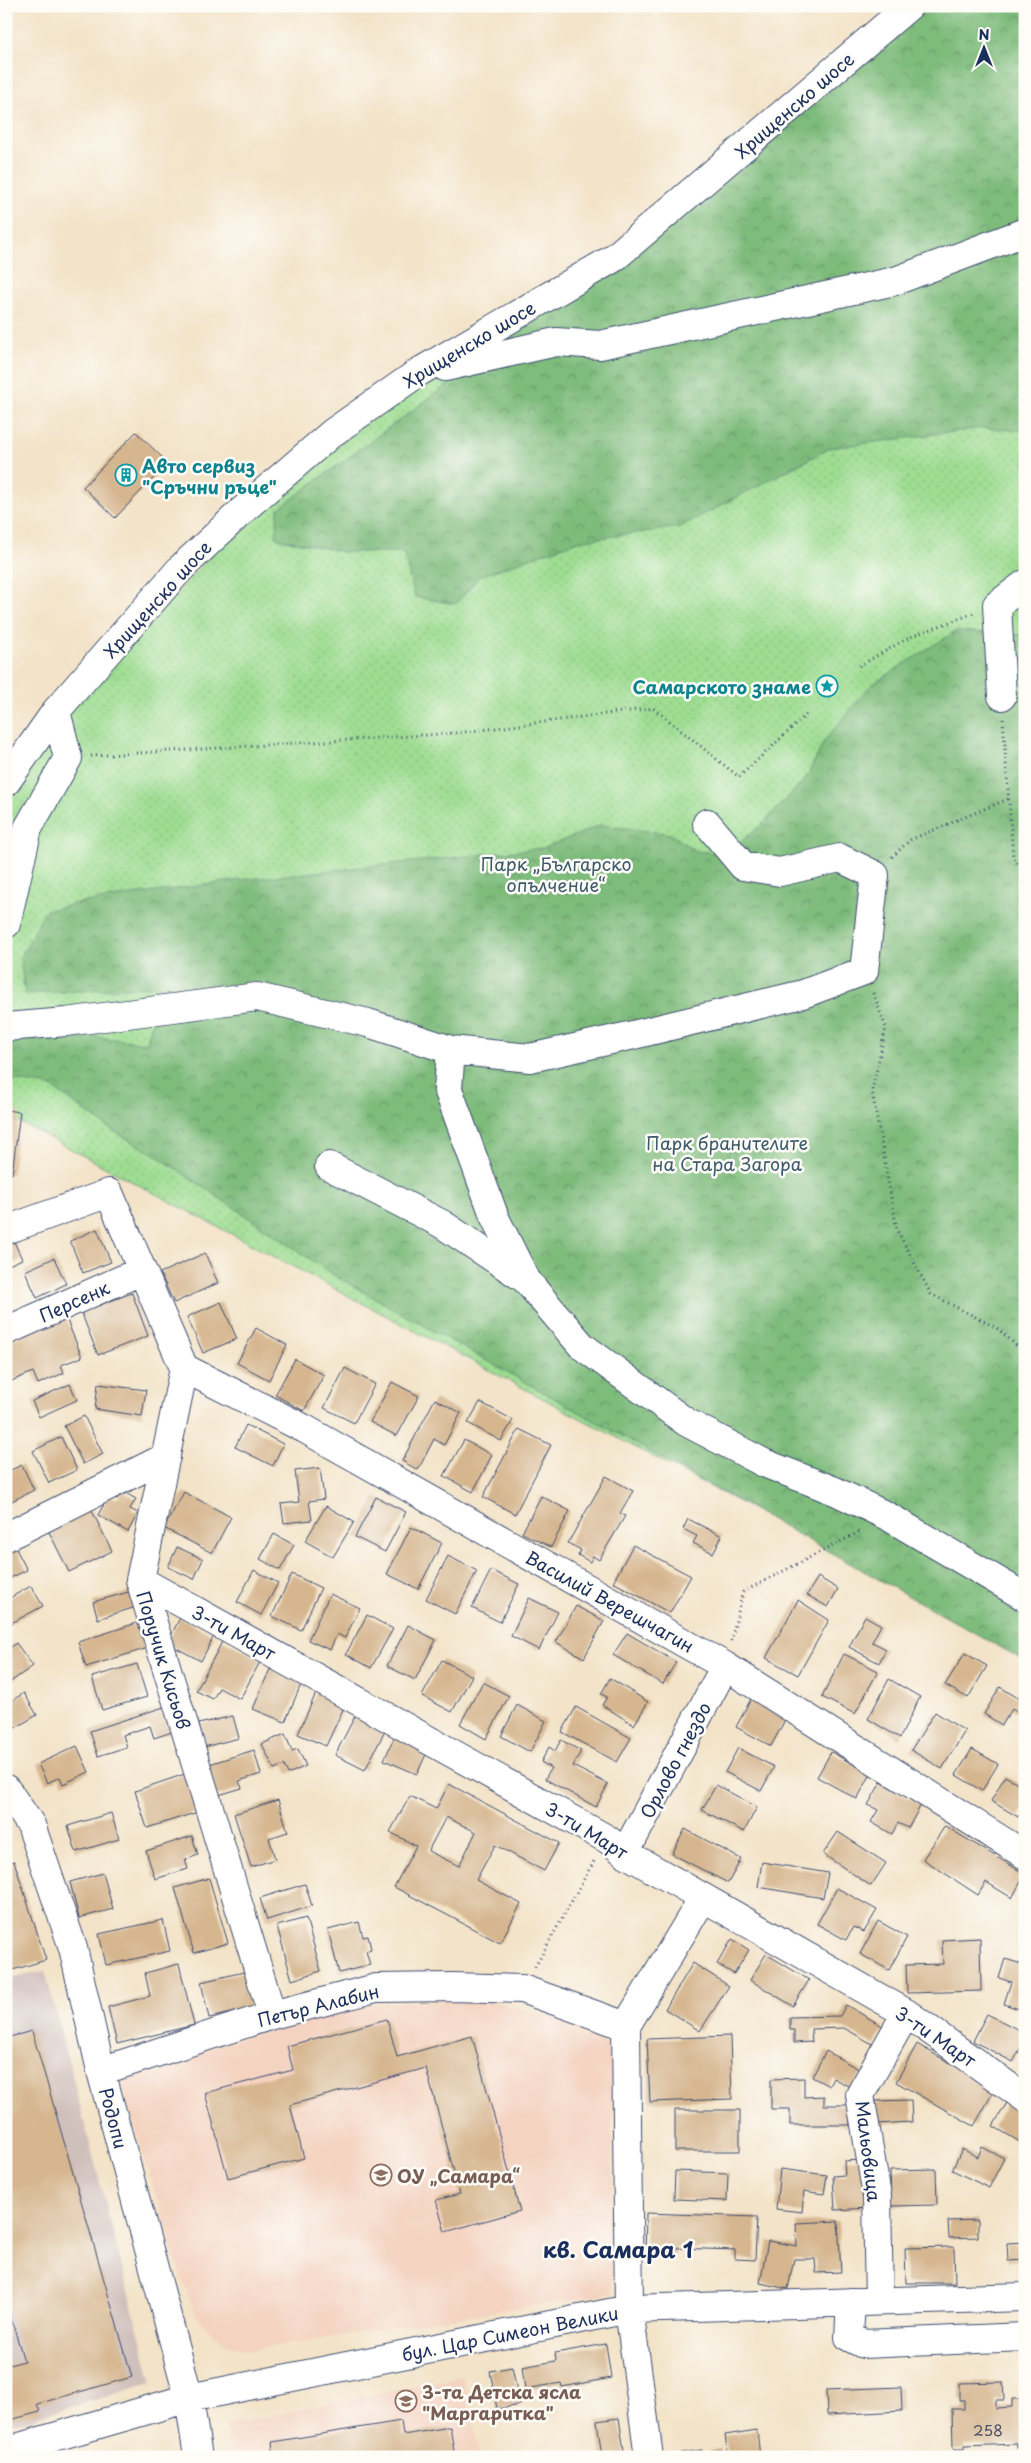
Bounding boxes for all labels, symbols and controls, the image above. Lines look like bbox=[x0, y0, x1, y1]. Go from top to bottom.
north arrow bbox=[958, 22, 1008, 72]
text: N bbox=[978, 24, 990, 45]
street label: Хрищенско шосе bbox=[728, 45, 860, 164]
street label: Хрищенско шосе bbox=[398, 294, 541, 394]
place label: Авто сервиз "Сръчни ръце" bbox=[142, 452, 277, 500]
building icon: Авто сервиз "Сръчни ръце" bbox=[114, 463, 138, 487]
street label: Хрищенско шосе bbox=[97, 534, 217, 664]
place label: Самарското знаме bbox=[633, 673, 811, 700]
place icon: Самарското знаме bbox=[815, 674, 839, 698]
park label: Парк „Българско опълчение“ bbox=[480, 850, 632, 898]
park label: Парк бранителите на Стара Загора bbox=[646, 1129, 808, 1177]
street label: Персенк bbox=[34, 1273, 114, 1329]
street label: Василий Верешчагин bbox=[521, 1543, 699, 1659]
street label: Поручик Кисьов bbox=[130, 1588, 198, 1732]
street label: 3-ти Март bbox=[187, 1598, 281, 1666]
street label: Орлово гнездо bbox=[633, 1697, 717, 1823]
street label: 3-ти Март bbox=[540, 1795, 634, 1866]
street label: Петър Алабин bbox=[254, 1977, 382, 2033]
street label: 3-ти Март bbox=[890, 1999, 982, 2073]
street label: Родопи bbox=[93, 2085, 135, 2151]
street label: Мальовица bbox=[849, 2099, 889, 2204]
place label: ОУ „Самара“ bbox=[397, 2162, 521, 2189]
school or university icon: ОУ „Самара“ bbox=[369, 2163, 393, 2187]
district label: кв. Самара 1 bbox=[543, 2232, 693, 2265]
street label: бул. Цар Симеон Велики bbox=[399, 2299, 621, 2367]
place label: 3-та Детска ясла "Маргаритка" bbox=[422, 2378, 581, 2426]
school or university icon: 3-та Детска ясла "Маргаритка" bbox=[394, 2389, 418, 2413]
house number: 258 bbox=[973, 2418, 1003, 2441]

